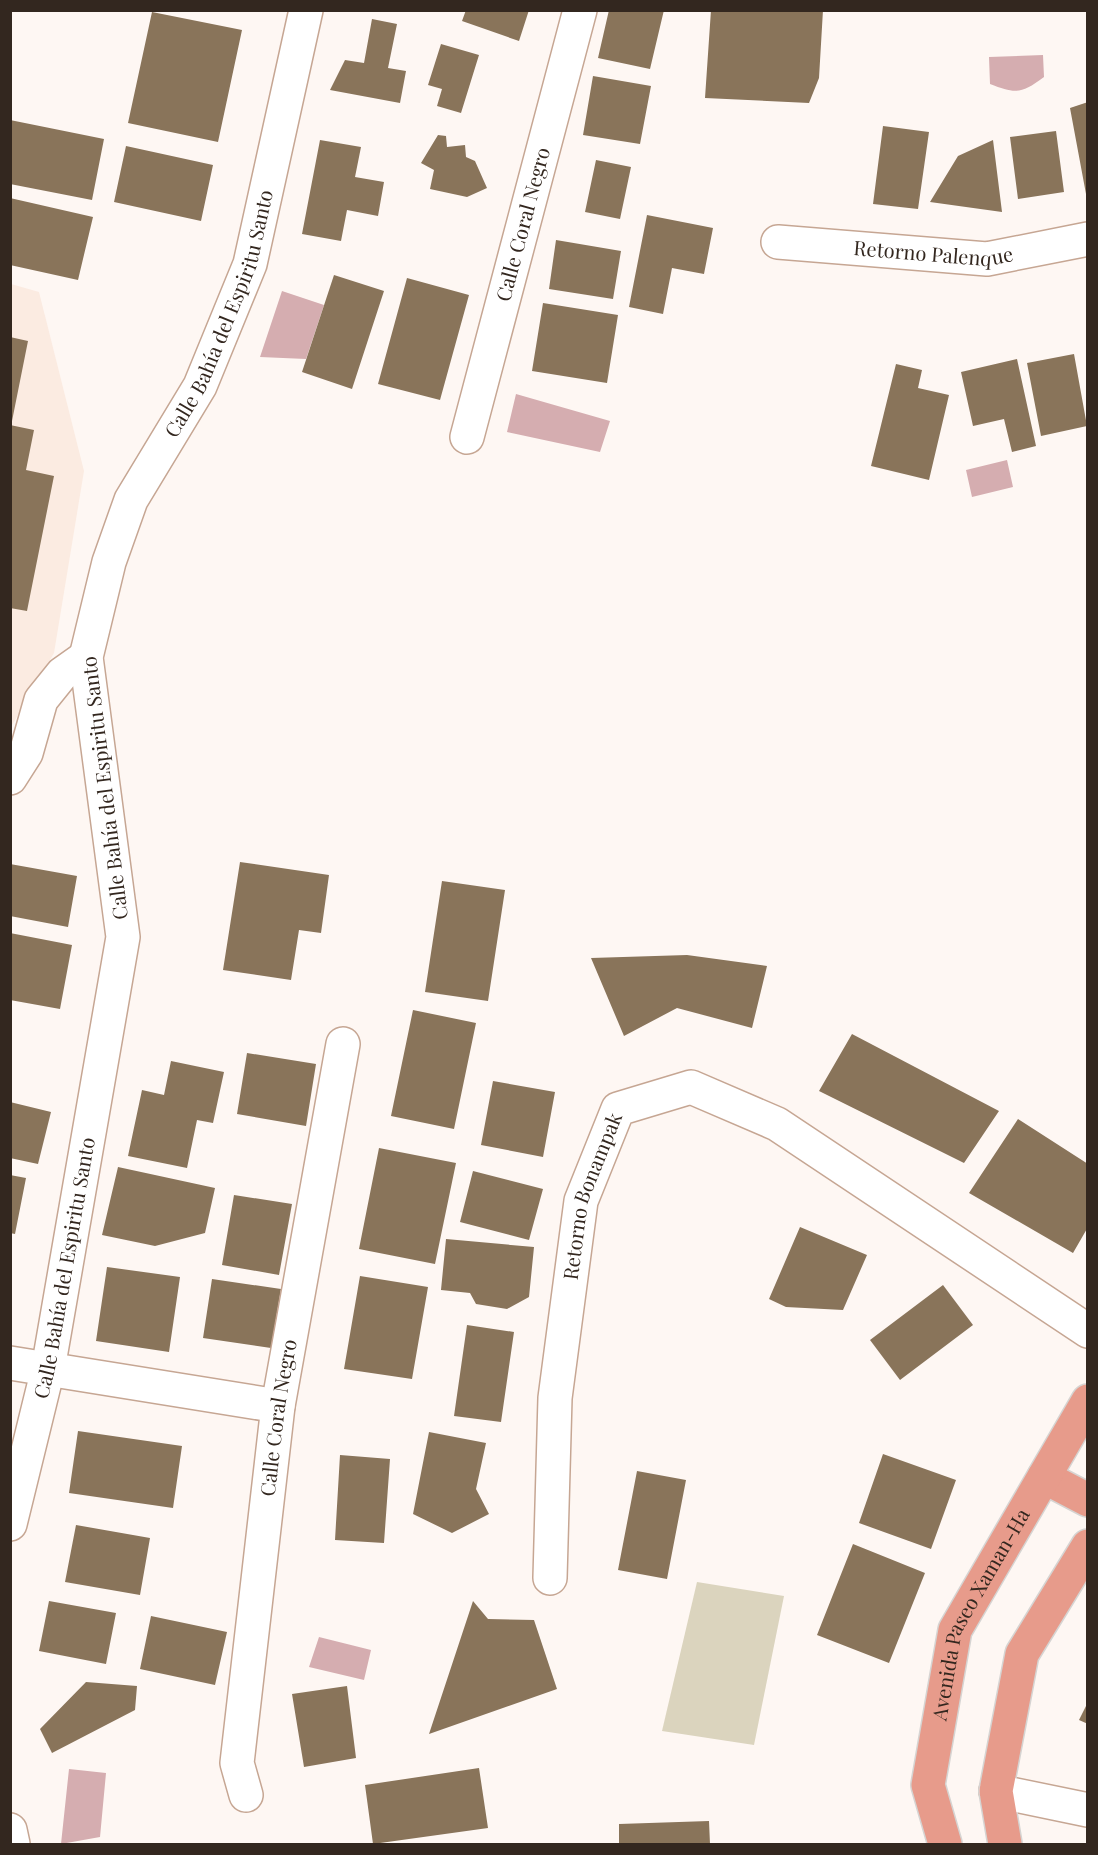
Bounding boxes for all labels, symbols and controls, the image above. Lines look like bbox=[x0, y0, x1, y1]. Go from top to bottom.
street label: Calle Coral Negro bbox=[489, 144, 555, 304]
street label: Calle Bahía del Espiritu Santo bbox=[157, 187, 278, 442]
street label: Retorno Palenque bbox=[853, 233, 1015, 271]
street label: Calle Bahía del Espiritu Santo bbox=[74, 655, 133, 921]
street label: Retorno Bonampak bbox=[556, 1108, 627, 1282]
street label: Calle Bahía del Espiritu Santo bbox=[26, 1135, 100, 1401]
street label: Calle Coral Negro bbox=[253, 1337, 302, 1498]
street label: Avenida Paseo Xaman-Ha bbox=[924, 1503, 1035, 1723]

